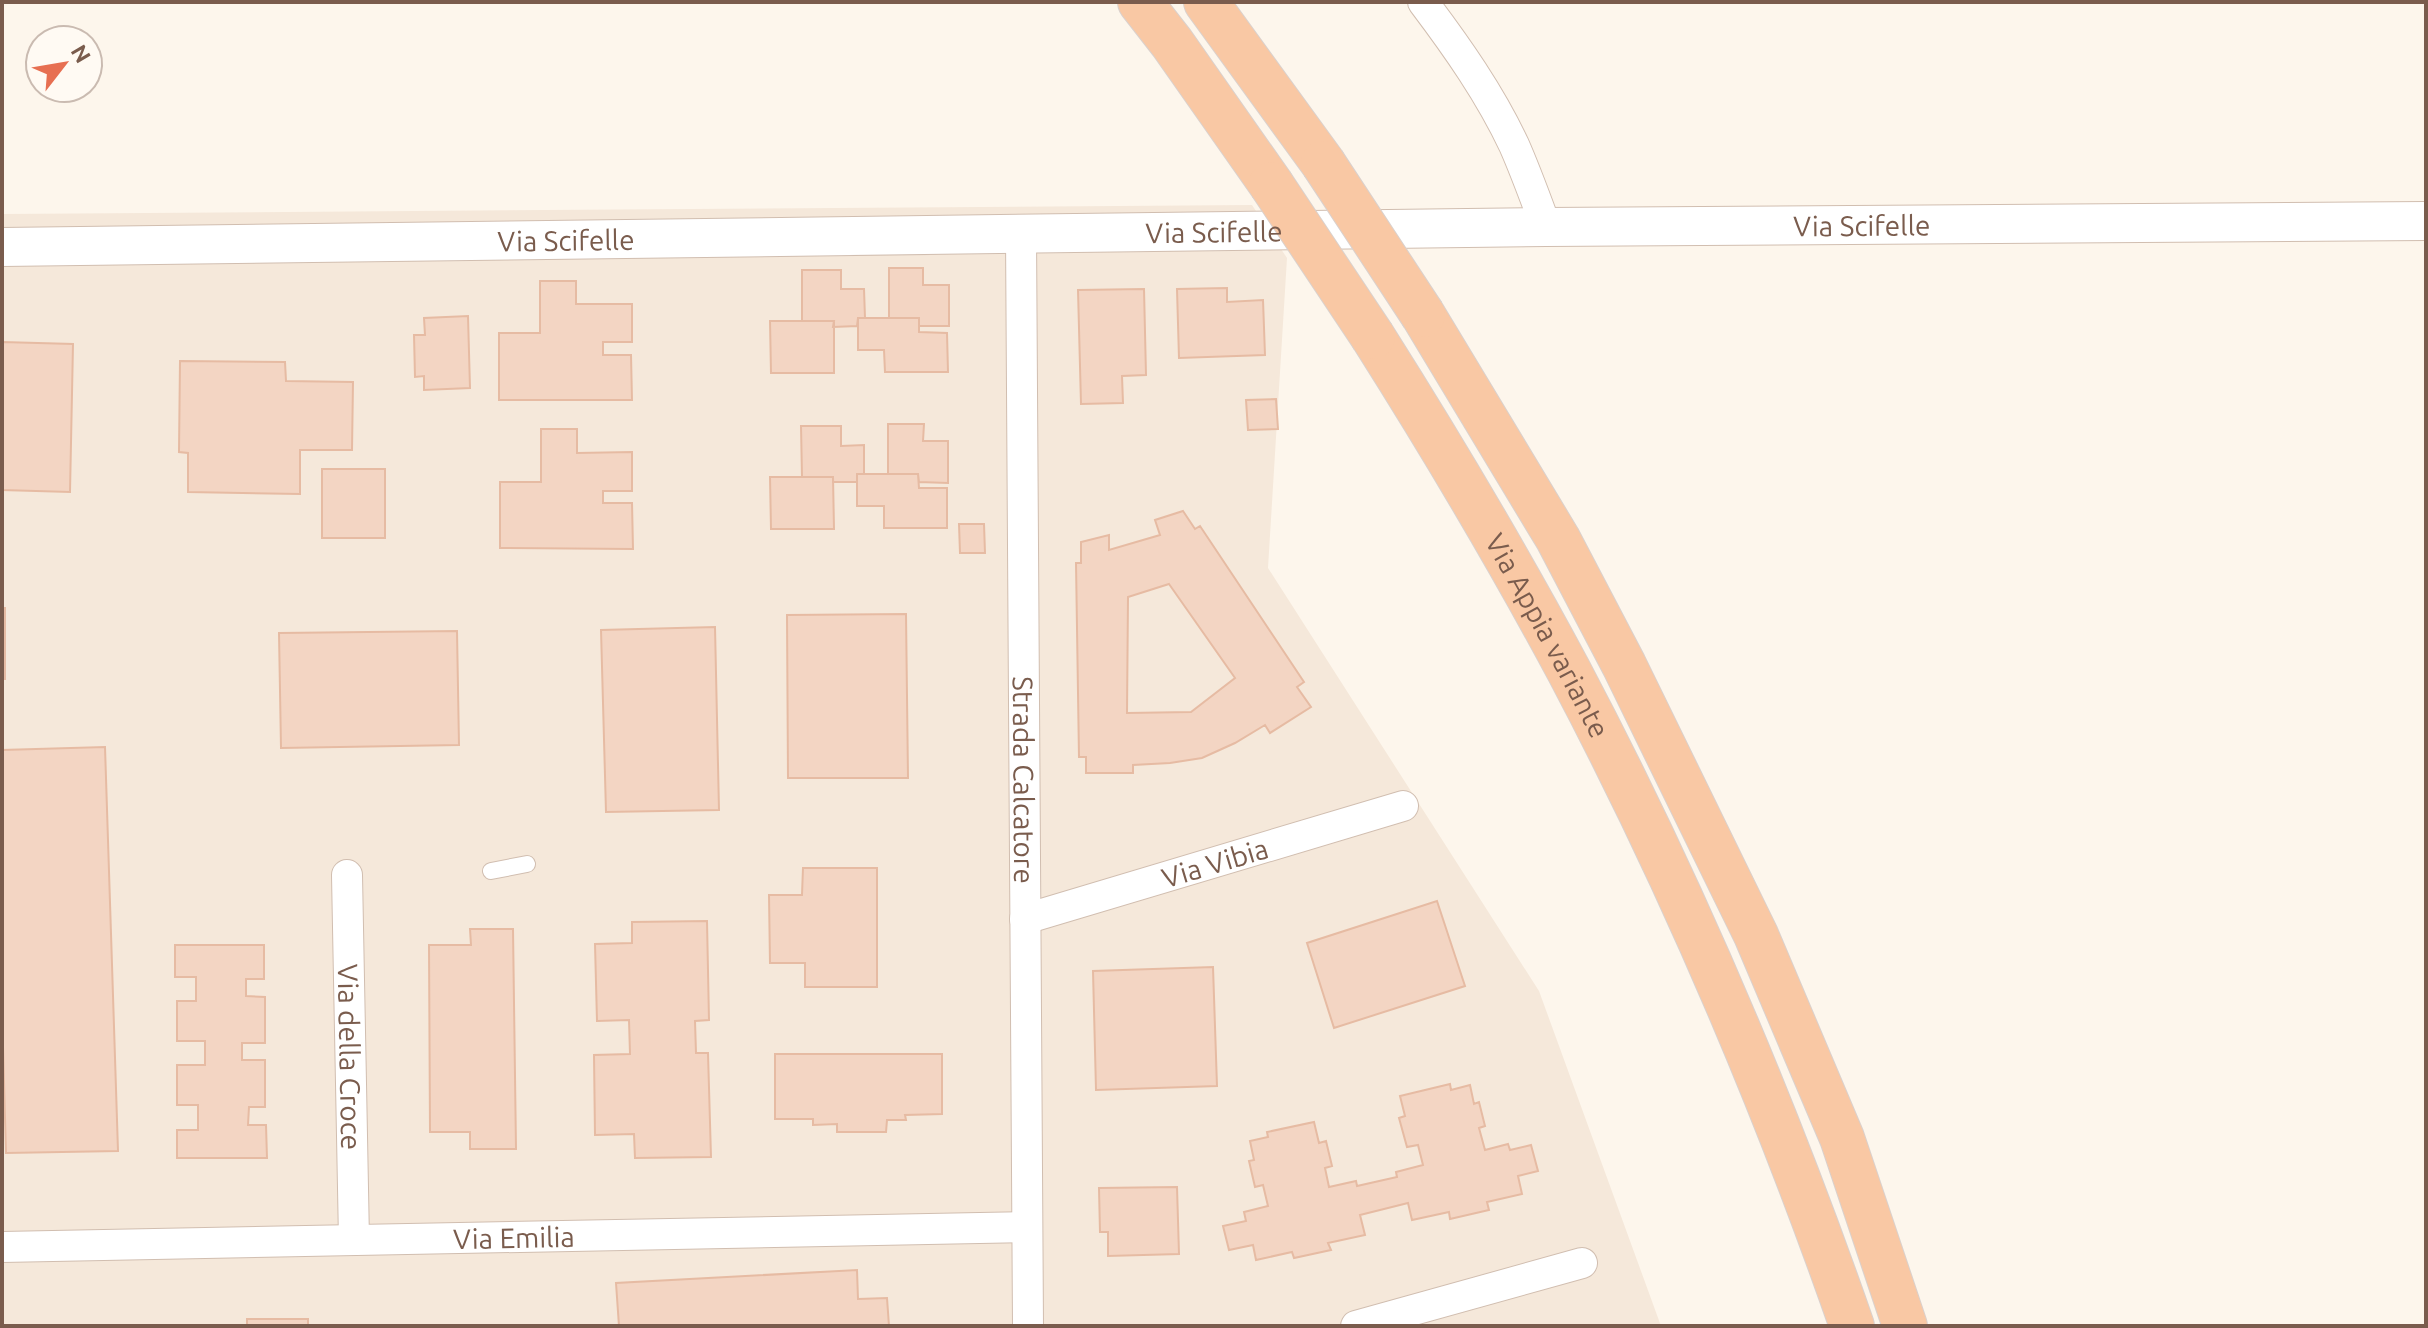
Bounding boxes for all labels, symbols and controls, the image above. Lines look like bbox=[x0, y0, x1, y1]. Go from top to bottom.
north arrow bbox=[24, 24, 104, 104]
text: N bbox=[67, 40, 97, 67]
street label: Via Scifelle bbox=[1793, 209, 1931, 241]
street label: Via Scifelle bbox=[1145, 215, 1283, 248]
street label: Via Scifelle bbox=[497, 223, 635, 256]
street label: Via Appia variante bbox=[1480, 528, 1616, 742]
street label: Strada Calcatore bbox=[1008, 676, 1041, 884]
street label: Via Vibia bbox=[1158, 832, 1272, 893]
street label: Via della Croce bbox=[333, 964, 368, 1150]
street label: Via Emilia bbox=[453, 1220, 575, 1254]

